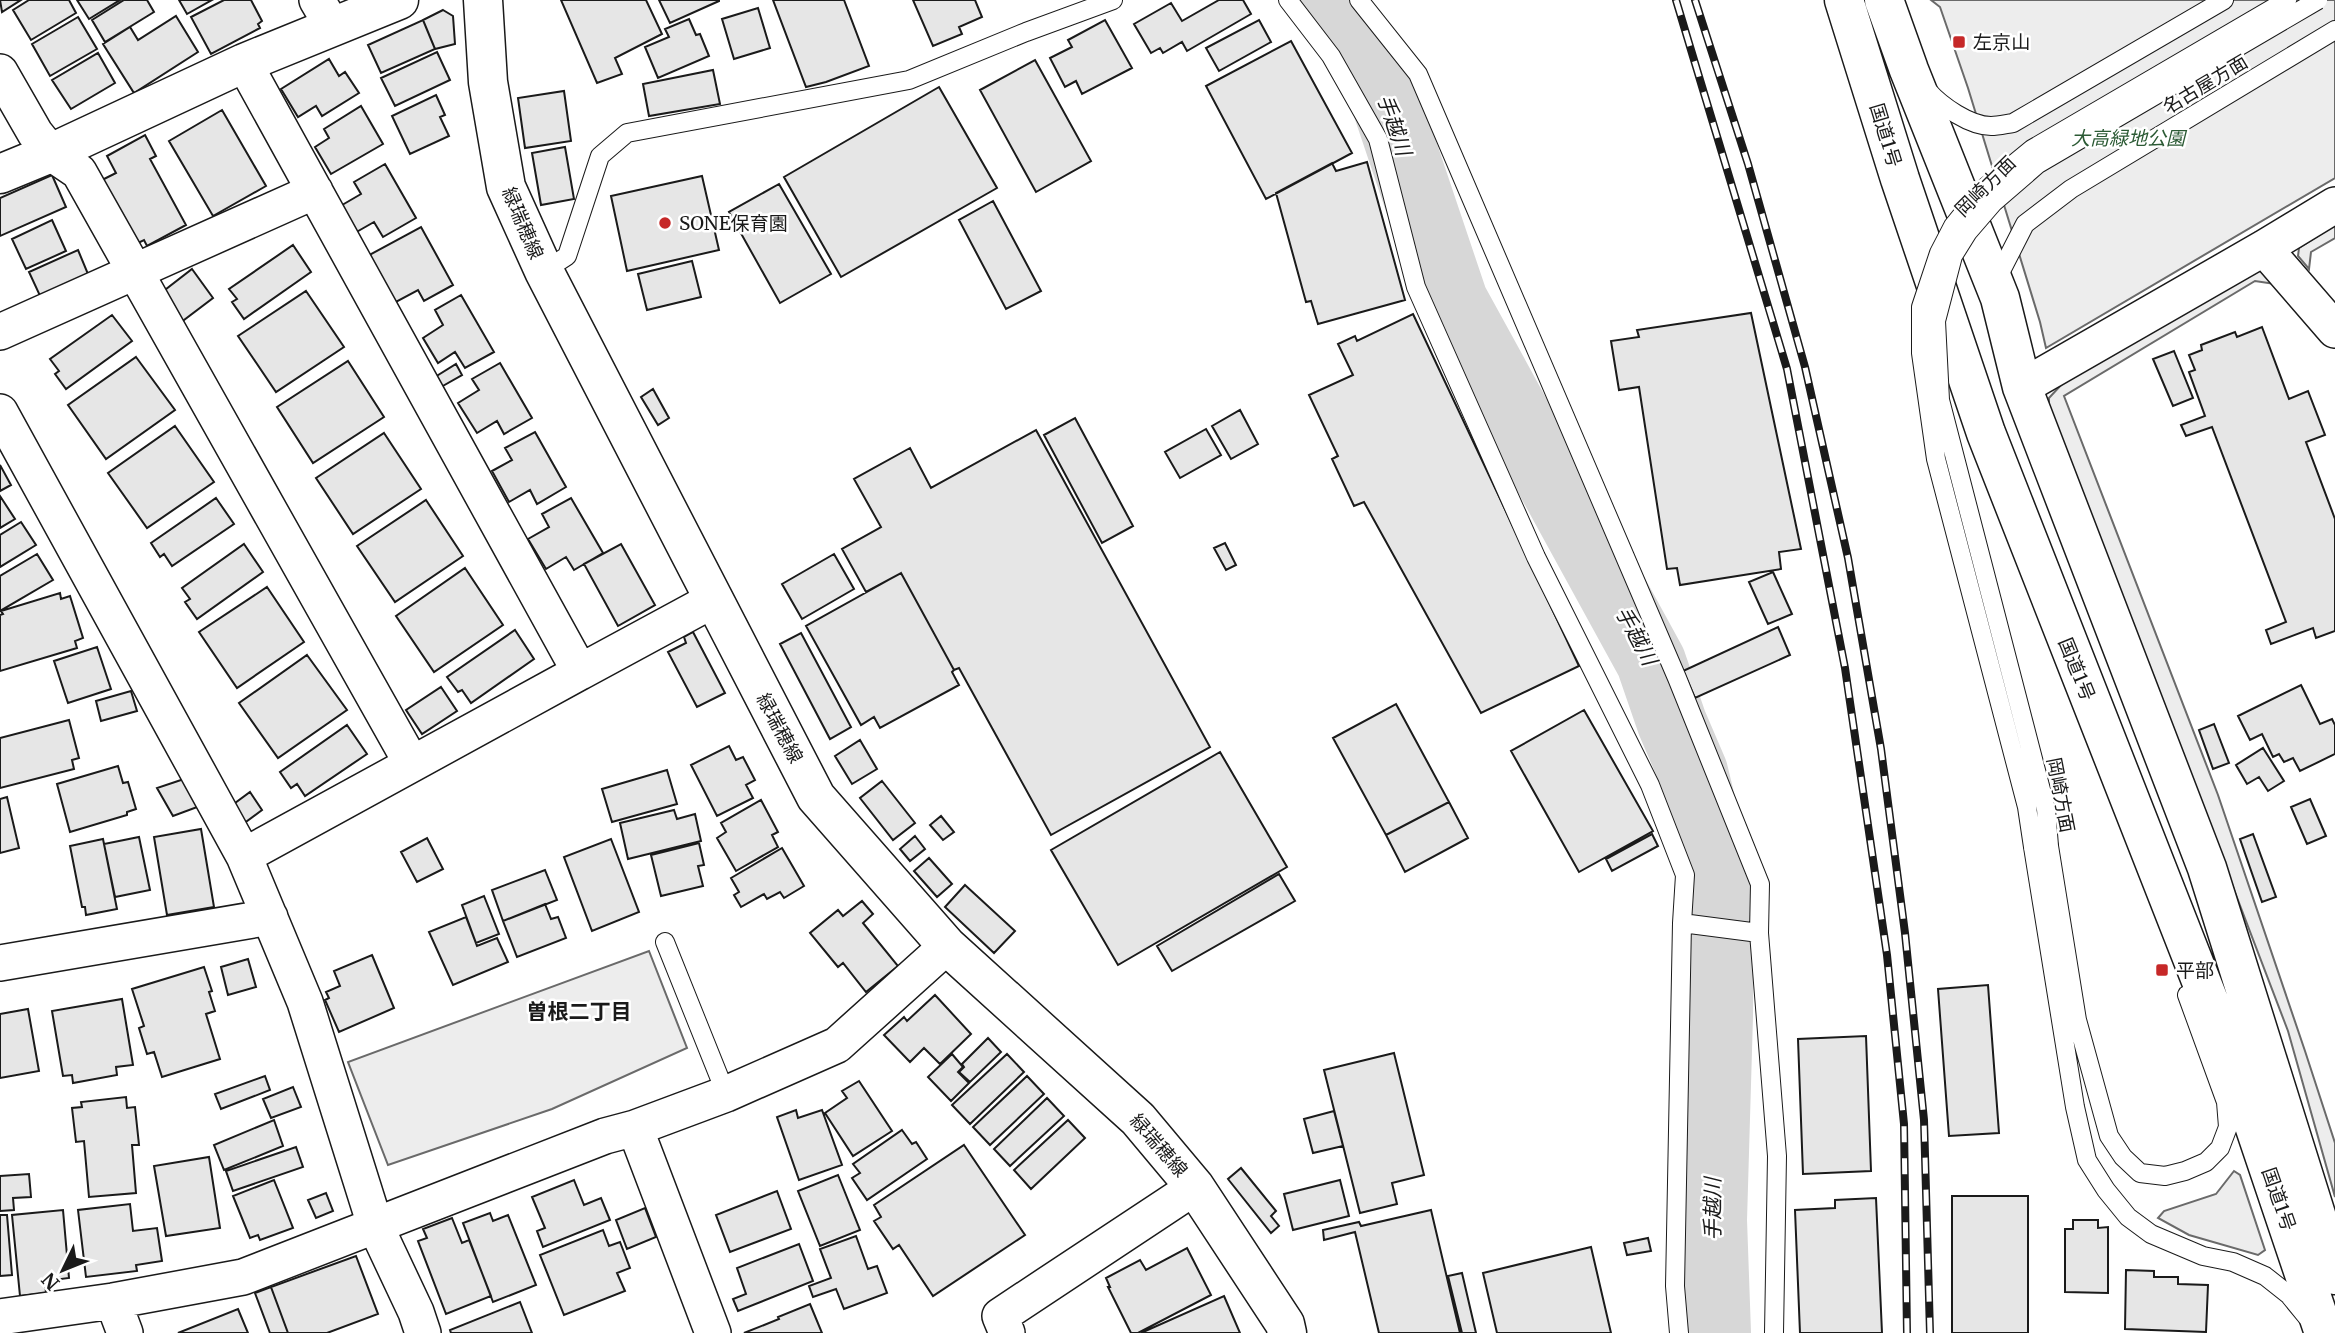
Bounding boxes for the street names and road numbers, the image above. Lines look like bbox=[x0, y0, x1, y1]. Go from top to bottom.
street label: 名古屋方面 bbox=[2158, 49, 2252, 119]
street label: 国道1号 bbox=[1865, 100, 1907, 170]
street label: 岡崎方面 bbox=[1950, 151, 2020, 221]
street label: 緑瑞穂線 bbox=[497, 183, 549, 263]
street label: 国道1号 bbox=[2054, 634, 2100, 704]
street label: 緑瑞穂線 bbox=[752, 689, 808, 767]
street label: 岡崎方面 bbox=[2042, 755, 2080, 835]
street label: 緑瑞穂線 bbox=[1125, 1108, 1193, 1182]
street label: 国道1号 bbox=[2257, 1164, 2301, 1234]

